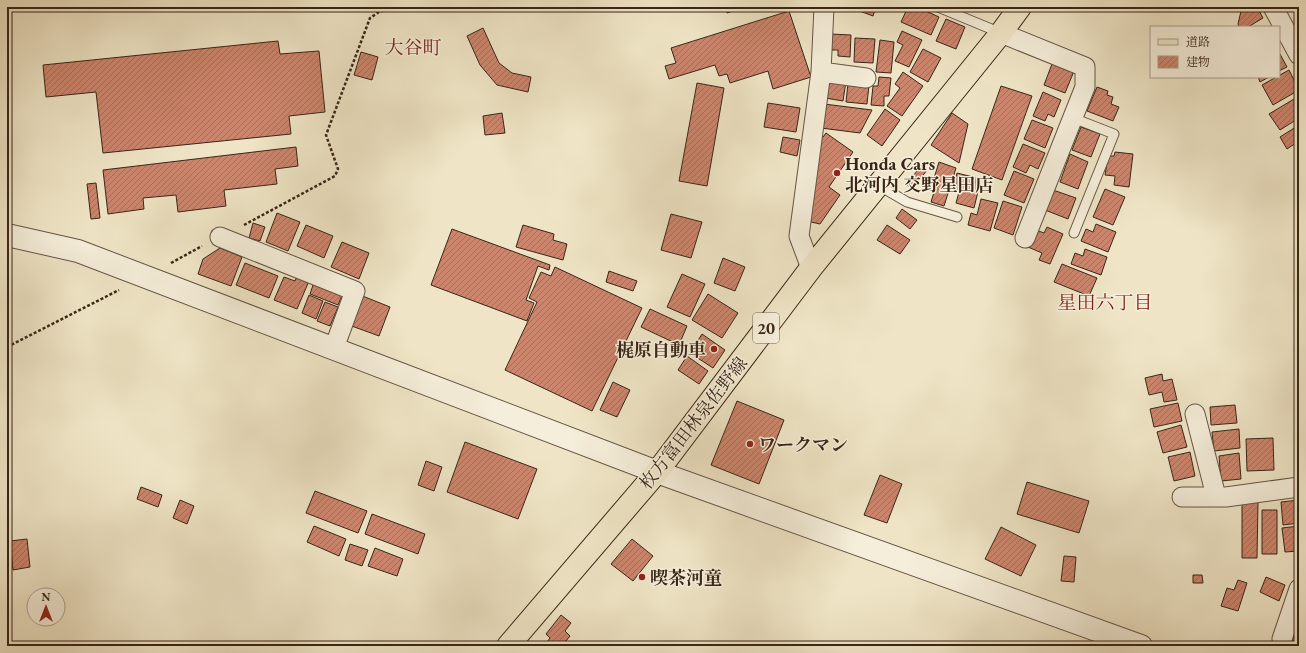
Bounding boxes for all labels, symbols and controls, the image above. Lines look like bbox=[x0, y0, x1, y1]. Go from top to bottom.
legend bbox=[1150, 26, 1280, 78]
text: 道路 bbox=[1186, 34, 1210, 50]
district label: 大谷町 bbox=[384, 35, 442, 60]
text: 建物 bbox=[1186, 54, 1210, 70]
place label: Honda Cars 北河内 交野星田店 bbox=[845, 152, 993, 196]
marker: Honda Cars 北河内 交野星田店 bbox=[832, 168, 842, 178]
district label: 星田六丁目 bbox=[1057, 290, 1153, 315]
road number: 20 bbox=[753, 313, 779, 343]
place label: 梶原自動車 bbox=[616, 338, 706, 361]
marker: 梶原自動車 bbox=[709, 344, 719, 354]
street label: 枚方富田林泉佐野線 bbox=[634, 352, 752, 494]
place label: ワークマン bbox=[758, 433, 848, 456]
marker: ワークマン bbox=[745, 439, 755, 449]
place label: 喫茶河童 bbox=[650, 566, 722, 589]
marker: 喫茶河童 bbox=[637, 572, 647, 582]
north arrow bbox=[26, 587, 66, 627]
text: N bbox=[42, 590, 51, 604]

